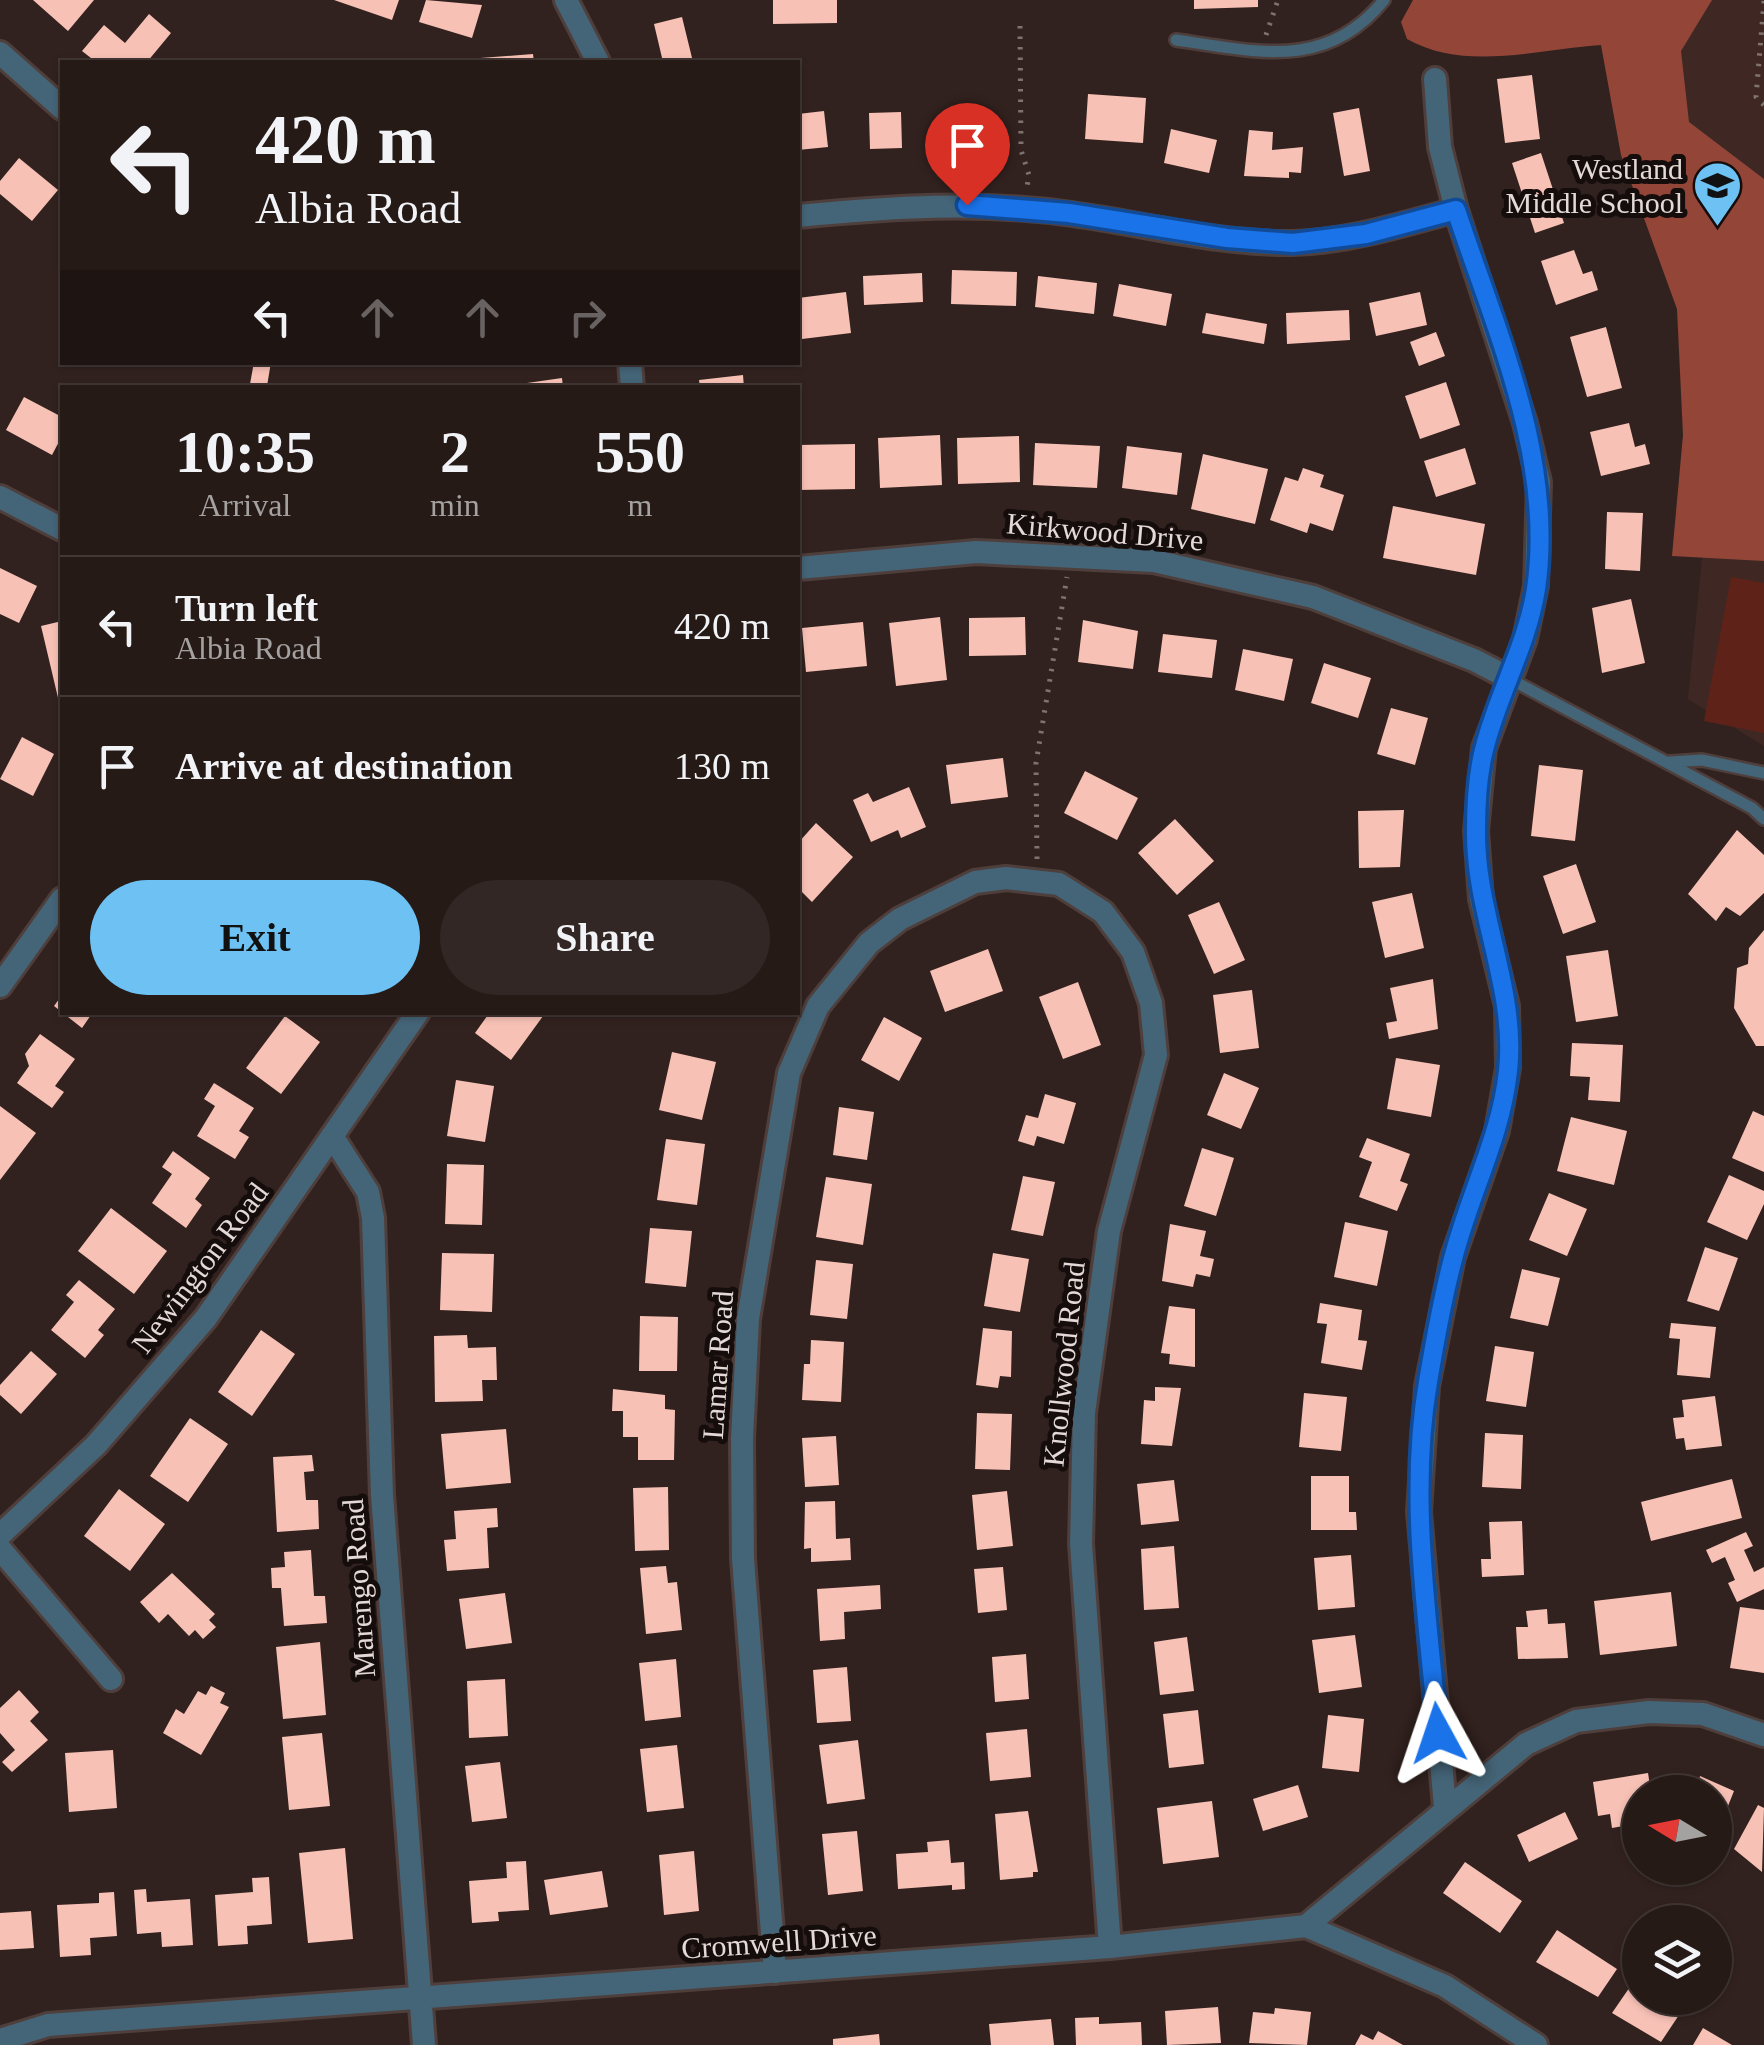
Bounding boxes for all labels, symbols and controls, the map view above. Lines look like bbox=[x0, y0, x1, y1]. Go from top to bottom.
icon: left bbox=[90, 100, 220, 230]
text: 420 m bbox=[255, 101, 436, 178]
pin bbox=[925, 103, 1010, 206]
icon: arrive bbox=[940, 118, 995, 173]
place label: Westland Middle School bbox=[1506, 152, 1683, 219]
school or university icon: Westland Middle School bbox=[1692, 160, 1744, 228]
text: Albia Road bbox=[255, 183, 461, 233]
icon: left bbox=[245, 290, 300, 345]
icon: ahead bbox=[350, 290, 405, 345]
icon: ahead bbox=[455, 290, 510, 345]
icon: right bbox=[560, 290, 615, 345]
text: 10:35 bbox=[175, 419, 315, 485]
text: 2 bbox=[440, 419, 470, 485]
text: 550 bbox=[595, 419, 685, 485]
text: Arrival bbox=[199, 487, 291, 523]
text: min bbox=[430, 487, 480, 523]
text: m bbox=[627, 487, 652, 523]
street label: Kirkwood Drive bbox=[1005, 506, 1205, 557]
text: Turn left bbox=[175, 587, 318, 629]
icon: left bbox=[90, 599, 145, 654]
text: 420 m bbox=[674, 605, 770, 647]
text: Albia Road bbox=[175, 630, 322, 666]
icon: arrive bbox=[90, 739, 145, 794]
text: Arrive at destination bbox=[175, 745, 513, 787]
text: 130 m bbox=[674, 745, 770, 787]
button: Exit bbox=[90, 880, 420, 995]
button: Share bbox=[440, 880, 770, 995]
street label: Newington Road bbox=[125, 1176, 274, 1359]
street label: Knollwood Road bbox=[1036, 1260, 1091, 1468]
street label: Lamar Road bbox=[696, 1289, 739, 1440]
street label: Marengo Road bbox=[336, 1498, 381, 1679]
position arrow bbox=[1386, 1681, 1490, 1785]
north arrow bbox=[1622, 1775, 1732, 1885]
map controls bbox=[1622, 1775, 1732, 2015]
button: layers bbox=[1622, 1905, 1732, 2015]
street label: Cromwell Drive bbox=[680, 1918, 878, 1965]

